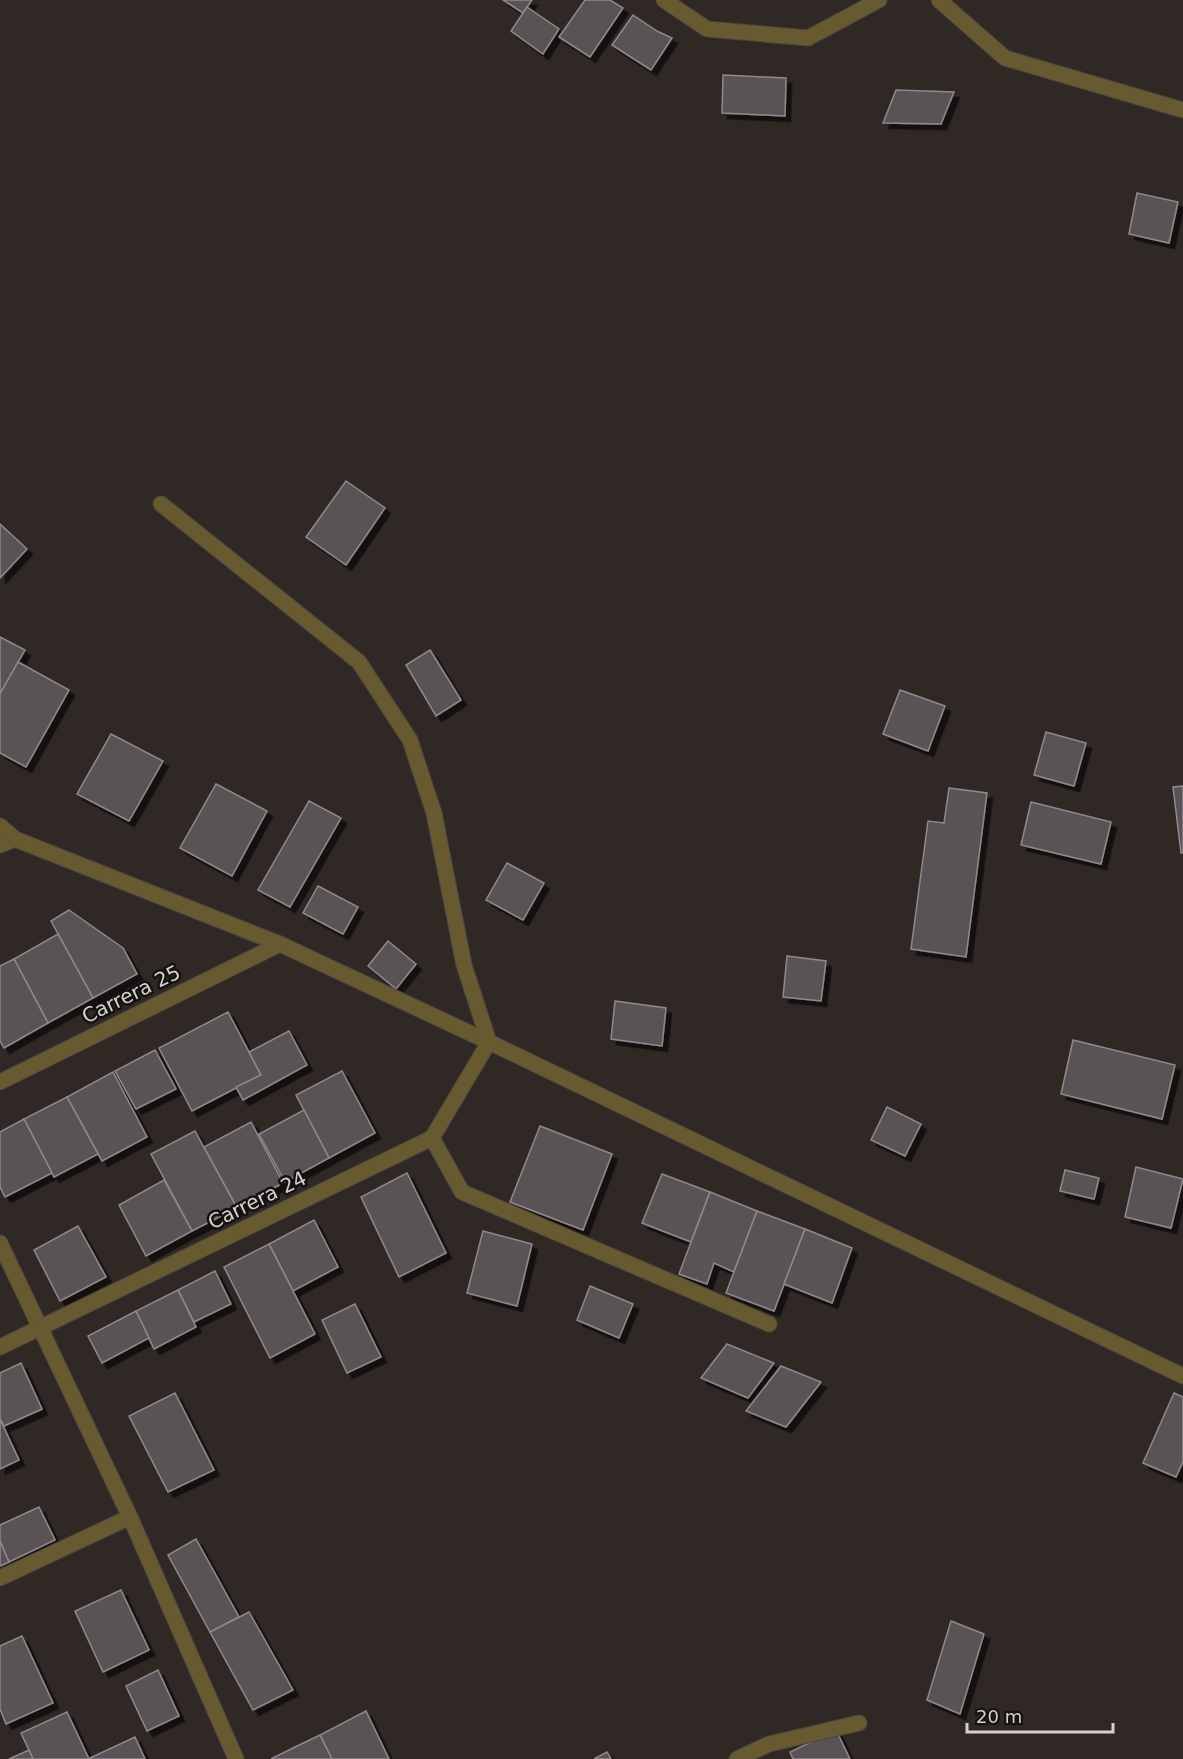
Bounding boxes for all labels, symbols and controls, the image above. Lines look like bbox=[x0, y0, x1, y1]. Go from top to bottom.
street label: Carrera 25 bbox=[78, 960, 184, 1028]
street label: Carrera 24 bbox=[204, 1166, 310, 1234]
scale bar bbox=[967, 1696, 1112, 1734]
text: 20 m bbox=[976, 1706, 1022, 1727]

